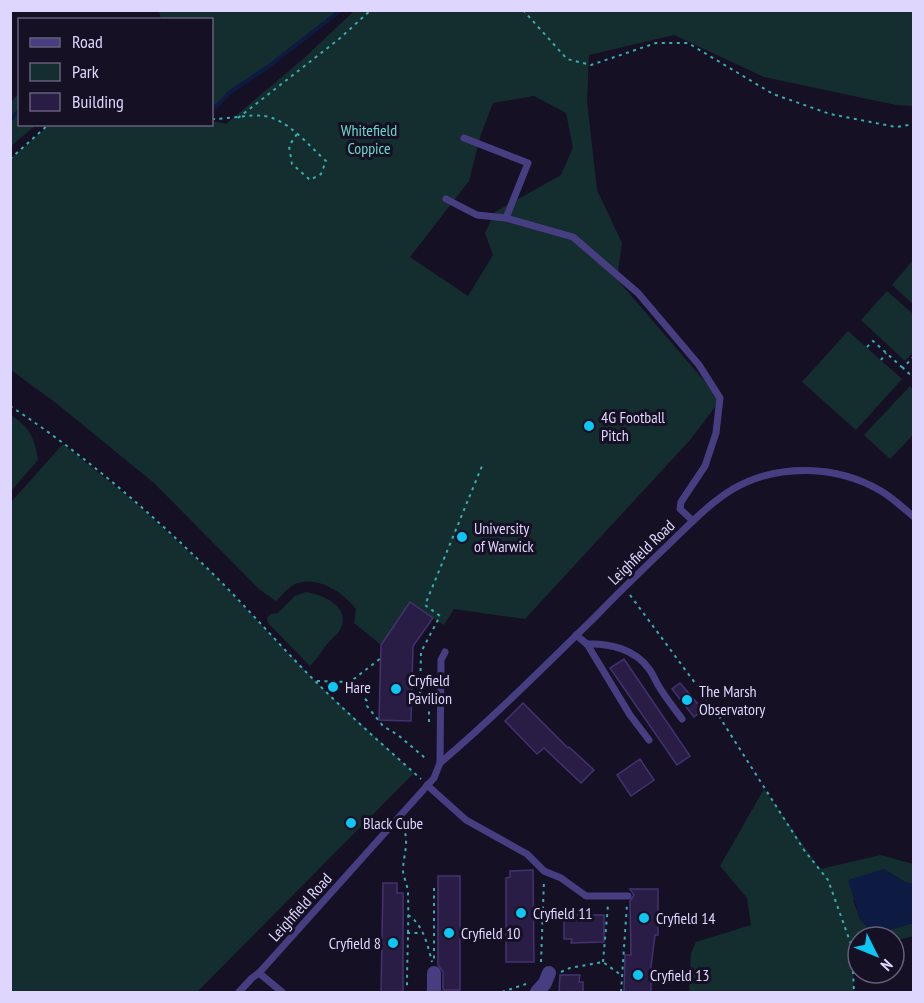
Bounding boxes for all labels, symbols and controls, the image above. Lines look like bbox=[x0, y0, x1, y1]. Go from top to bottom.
legend bbox=[18, 18, 213, 126]
text: Road bbox=[72, 30, 103, 53]
text: Park bbox=[72, 60, 99, 83]
text: Building bbox=[72, 90, 124, 113]
park label: Whitefield Coppice bbox=[341, 120, 397, 158]
place label: 4G Football Pitch bbox=[601, 407, 665, 445]
marker: 4G Football Pitch bbox=[582, 419, 596, 433]
street label: Leighfield Road bbox=[604, 515, 679, 589]
place label: University of Warwick bbox=[474, 518, 535, 556]
marker: University of Warwick bbox=[455, 530, 469, 544]
place label: Cryfield Pavilion bbox=[408, 670, 452, 708]
place label: Hare bbox=[345, 677, 371, 697]
marker: Hare bbox=[326, 680, 340, 694]
place label: The Marsh Observatory bbox=[699, 681, 765, 719]
marker: Cryfield Pavilion bbox=[389, 682, 403, 696]
marker: The Marsh Observatory bbox=[680, 693, 694, 707]
place label: Black Cube bbox=[363, 813, 423, 833]
marker: Black Cube bbox=[344, 816, 358, 830]
street label: Leighfield Road bbox=[264, 869, 336, 945]
place label: Cryfield 11 bbox=[533, 903, 593, 923]
marker: Cryfield 11 bbox=[514, 906, 528, 920]
place label: Cryfield 14 bbox=[656, 908, 716, 928]
marker: Cryfield 14 bbox=[637, 911, 651, 925]
place label: Cryfield 10 bbox=[461, 923, 521, 943]
north arrow bbox=[846, 925, 906, 985]
marker: Cryfield 10 bbox=[442, 926, 456, 940]
place label: Cryfield 8 bbox=[329, 933, 381, 953]
marker: Cryfield 8 bbox=[386, 936, 400, 950]
text: N bbox=[877, 955, 897, 975]
place label: Cryfield 13 bbox=[650, 965, 710, 985]
marker: Cryfield 13 bbox=[631, 968, 645, 982]

